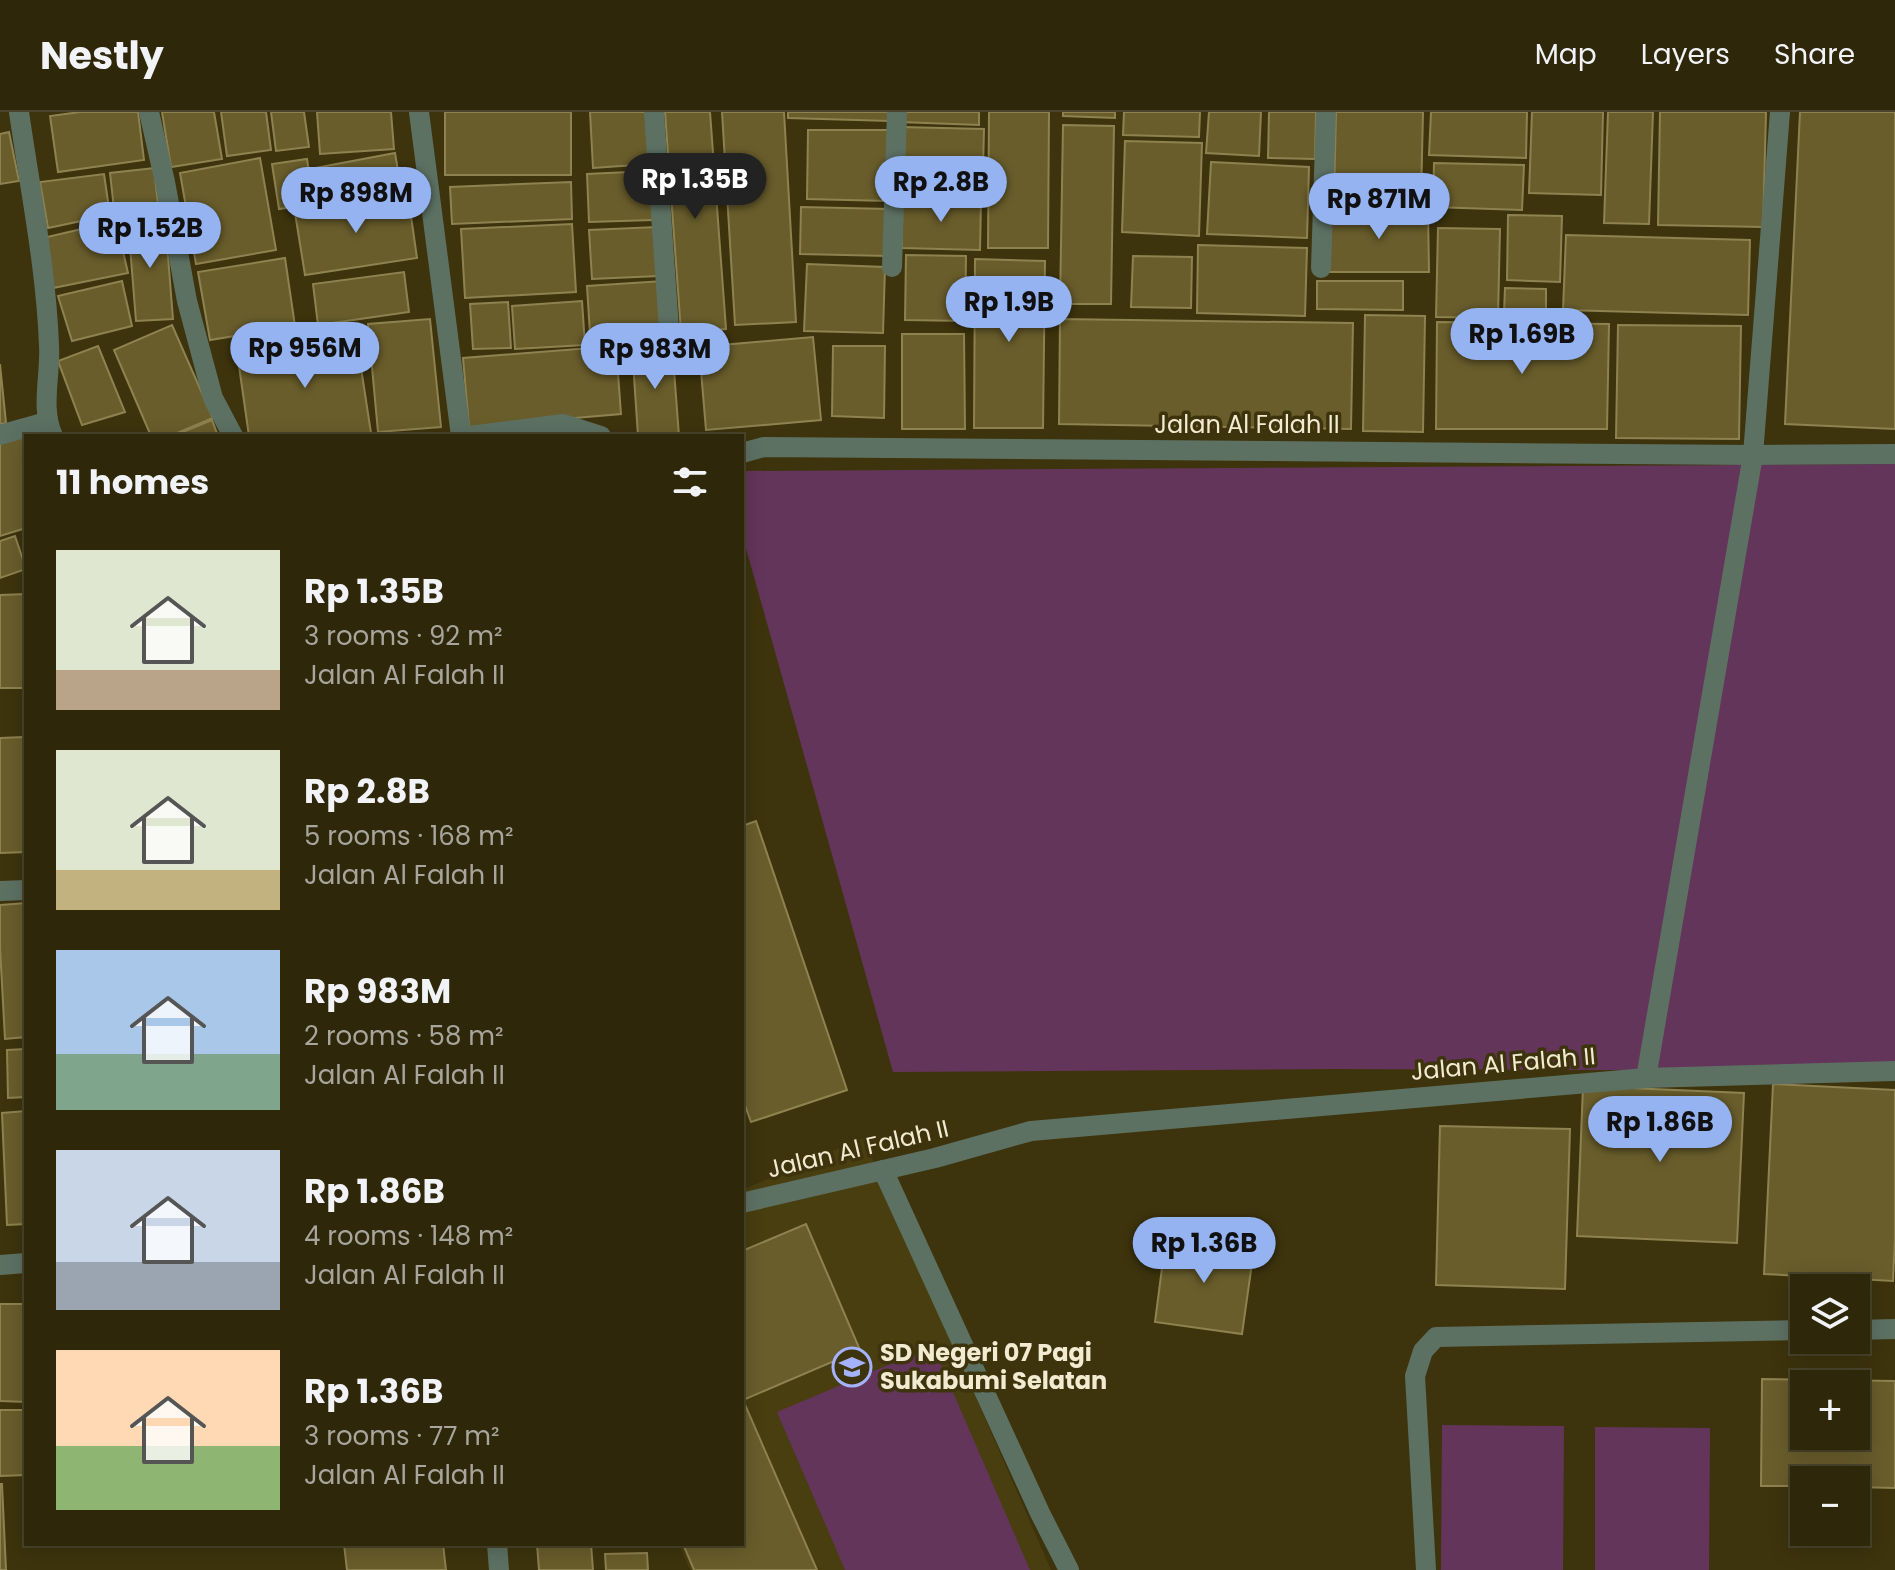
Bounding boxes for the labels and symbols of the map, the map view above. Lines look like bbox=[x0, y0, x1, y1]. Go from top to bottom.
pin: Rp 1.35B bbox=[612, 153, 778, 221]
pin: Rp 2.8B bbox=[867, 156, 1015, 224]
pin: Rp 898M bbox=[282, 167, 430, 235]
pin: Rp 871M bbox=[1305, 173, 1453, 241]
pin: Rp 1.52B bbox=[67, 202, 233, 270]
pin: Rp 1.9B bbox=[935, 276, 1083, 344]
pin: Rp 1.69B bbox=[1439, 308, 1605, 376]
pin: Rp 956M bbox=[231, 322, 379, 390]
pin: Rp 983M bbox=[581, 323, 729, 391]
street label: Jalan Al Falah II bbox=[1154, 408, 1340, 441]
street label: Jalan Al Falah II bbox=[1409, 1039, 1597, 1088]
pin: Rp 1.86B bbox=[1577, 1096, 1743, 1164]
street label: Jalan Al Falah II bbox=[764, 1112, 952, 1185]
pin: Rp 1.36B bbox=[1121, 1217, 1287, 1285]
place label: SD Negeri 07 Pagi Sukabumi Selatan bbox=[880, 1336, 1107, 1397]
school or university icon: SD Negeri 07 Pagi Sukabumi Selatan bbox=[831, 1346, 873, 1388]

